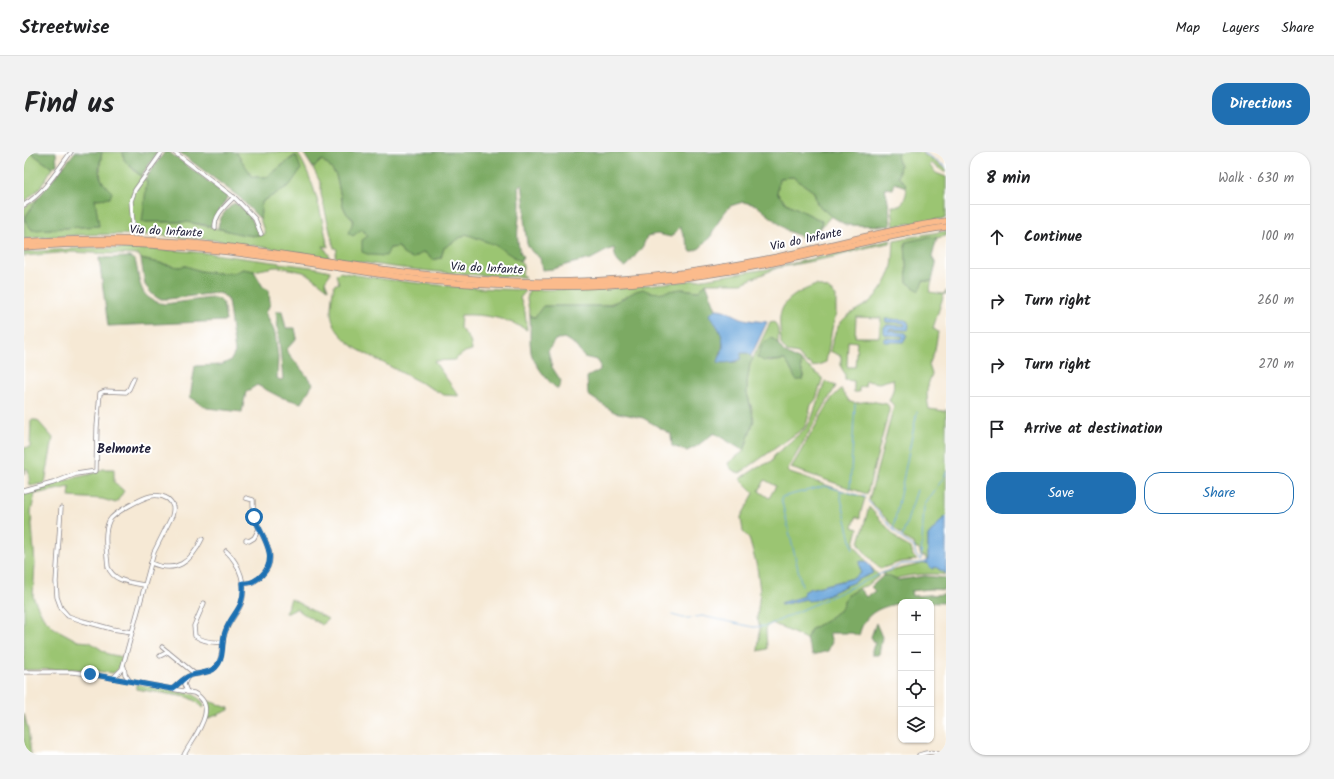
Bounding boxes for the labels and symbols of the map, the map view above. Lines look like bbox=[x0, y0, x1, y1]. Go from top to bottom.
street label: Via do Infante bbox=[129, 220, 203, 243]
street label: Via do Infante bbox=[769, 223, 844, 256]
street label: Via do Infante bbox=[450, 257, 524, 280]
district label: Belmonte bbox=[97, 439, 152, 460]
route start bbox=[245, 508, 263, 526]
route end bbox=[81, 665, 99, 683]

